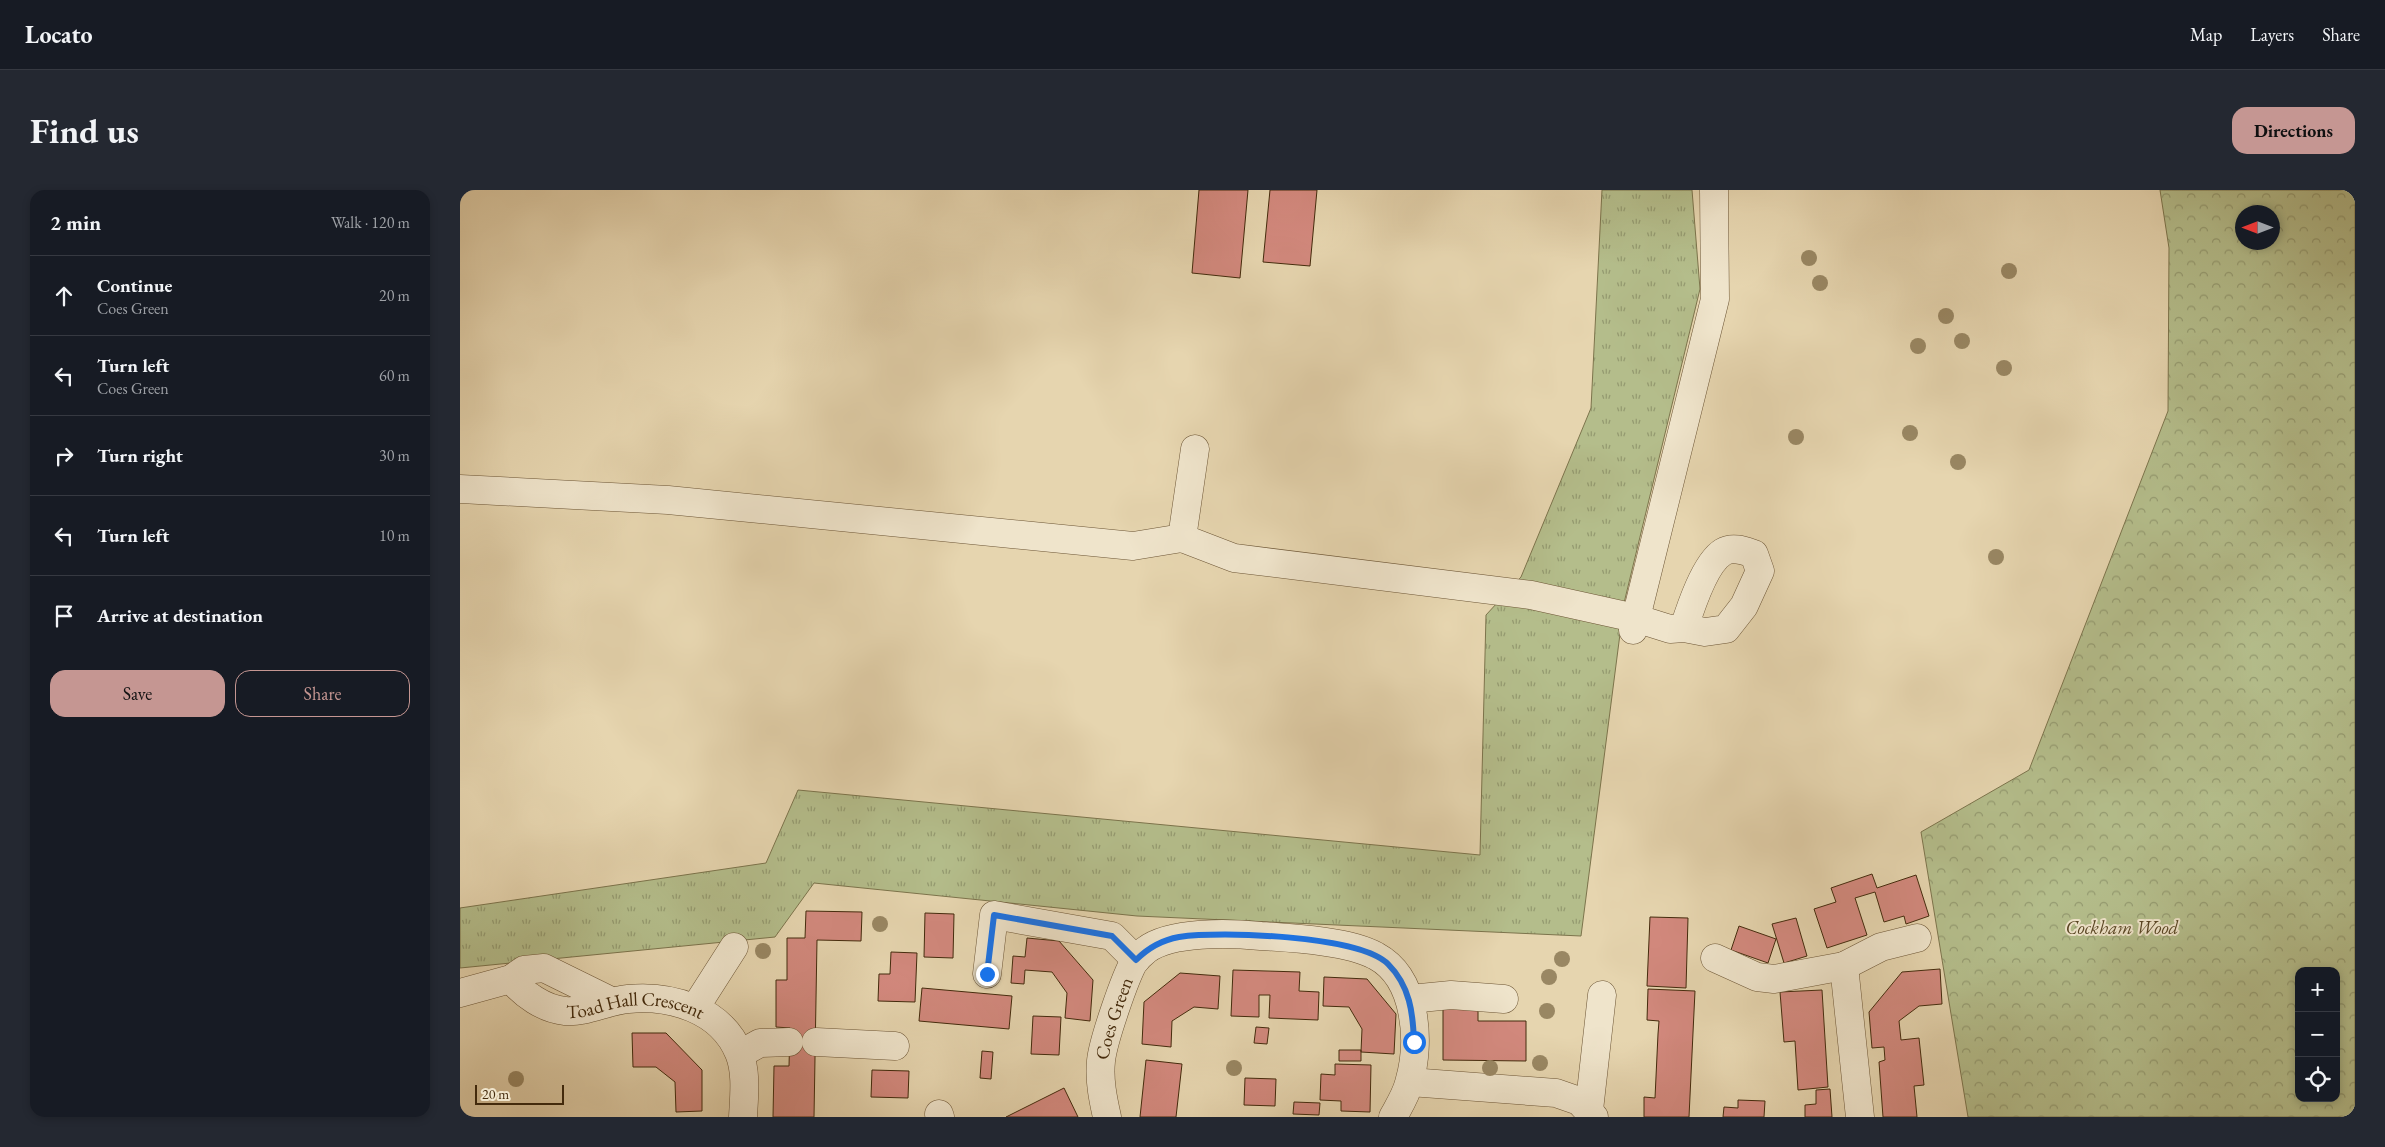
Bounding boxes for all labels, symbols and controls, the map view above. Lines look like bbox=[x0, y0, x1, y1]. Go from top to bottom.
text: Locato bbox=[25, 19, 93, 50]
text: Map bbox=[2190, 23, 2222, 46]
text: Layers bbox=[2250, 23, 2294, 46]
text: Share bbox=[2322, 23, 2360, 46]
button: Directions bbox=[2232, 107, 2355, 154]
text: Find us bbox=[30, 108, 139, 153]
north arrow bbox=[2235, 205, 2280, 250]
text: 2 min bbox=[50, 209, 101, 236]
text: Walk · 120 m bbox=[331, 212, 410, 233]
text: Continue bbox=[97, 273, 172, 298]
icon: ahead bbox=[50, 282, 78, 310]
text: 20 m bbox=[379, 285, 410, 306]
text: Coes Green bbox=[97, 298, 169, 319]
text: Turn left bbox=[97, 353, 169, 378]
icon: left bbox=[50, 362, 78, 390]
text: 60 m bbox=[379, 365, 410, 386]
text: Coes Green bbox=[97, 378, 169, 399]
icon: right bbox=[50, 442, 78, 470]
text: Turn right bbox=[97, 443, 183, 468]
text: 30 m bbox=[379, 445, 410, 466]
icon: left bbox=[50, 522, 78, 550]
text: Turn left bbox=[97, 523, 169, 548]
text: 10 m bbox=[379, 525, 410, 546]
icon: arrive bbox=[50, 602, 78, 630]
text: Arrive at destination bbox=[97, 603, 263, 628]
button: Save bbox=[50, 670, 225, 717]
button: Share bbox=[235, 670, 410, 717]
park label: Cockham Wood bbox=[2066, 915, 2179, 940]
route end bbox=[976, 963, 999, 986]
map controls bbox=[2295, 967, 2340, 1102]
button: + bbox=[2295, 967, 2340, 1012]
street label: Coes Green bbox=[1089, 973, 1138, 1062]
street label: Toad Hall Crescent bbox=[566, 986, 709, 1024]
button: − bbox=[2295, 1012, 2340, 1057]
route start bbox=[1403, 1031, 1426, 1054]
button: locate bbox=[2295, 1057, 2340, 1102]
scale bar bbox=[475, 1082, 564, 1105]
text: 20 m bbox=[482, 1085, 509, 1103]

